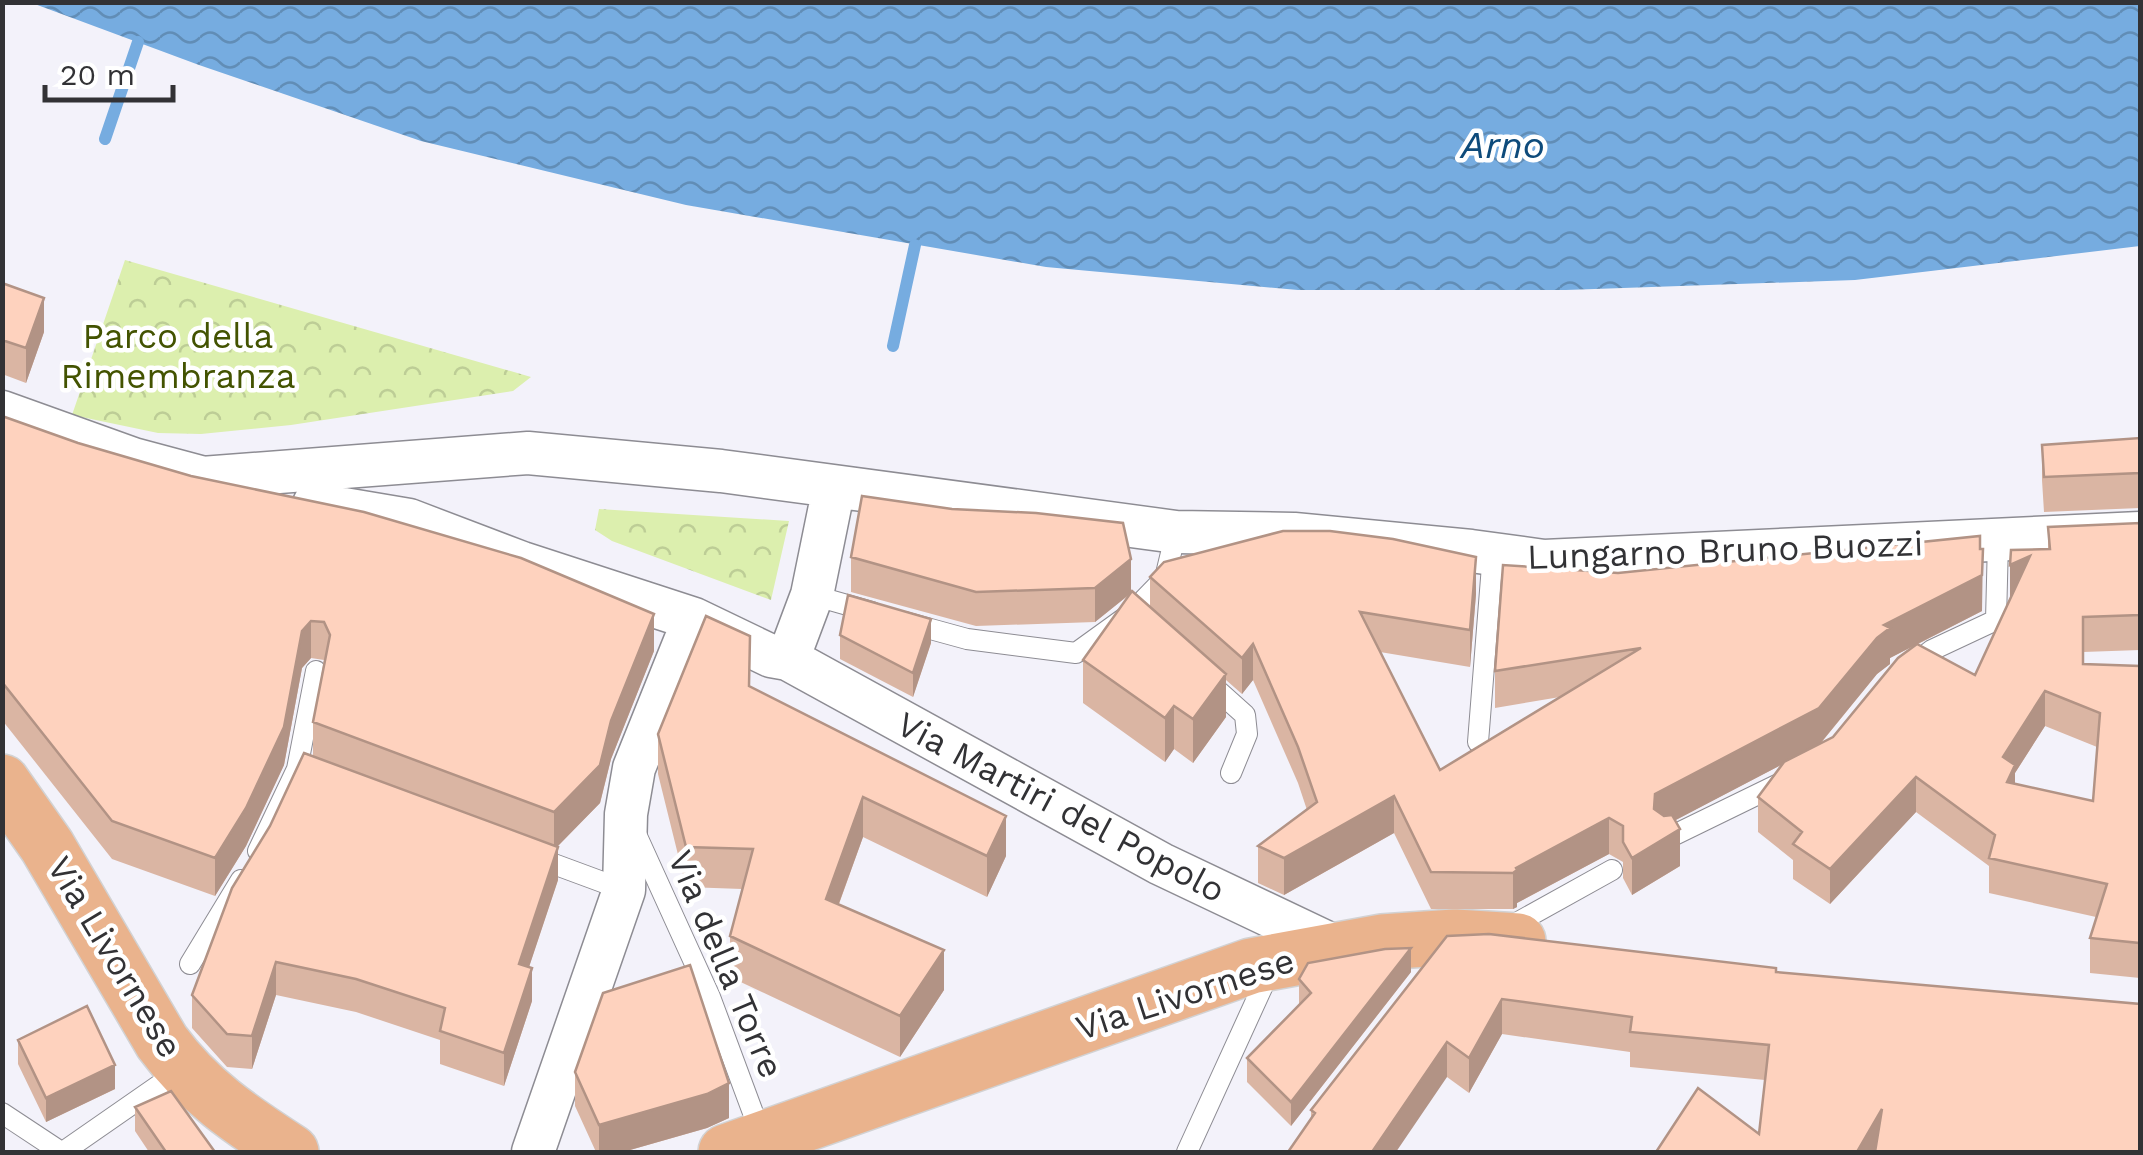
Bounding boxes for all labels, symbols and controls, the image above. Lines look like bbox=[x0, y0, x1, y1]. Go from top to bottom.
scale bar bbox=[45, 40, 172, 102]
text: 20 m bbox=[60, 57, 135, 92]
water label: Arno bbox=[1459, 123, 1545, 167]
park label: Parco della Rimembranza bbox=[60, 315, 296, 397]
street label: Lungarno Bruno Buozzi bbox=[1526, 522, 1924, 578]
street label: Via Martiri del Popolo bbox=[890, 703, 1232, 911]
street label: Via della Torre bbox=[659, 844, 793, 1084]
street label: Via Livornese bbox=[39, 849, 191, 1065]
street label: Via Livornese bbox=[1070, 939, 1300, 1049]

